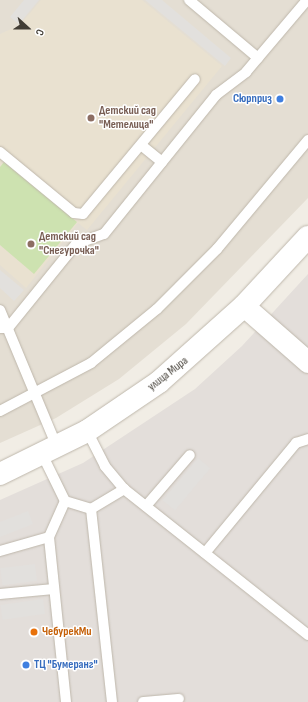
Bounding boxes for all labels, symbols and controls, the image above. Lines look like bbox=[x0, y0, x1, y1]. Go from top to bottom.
north arrow bbox=[8, 8, 48, 48]
text: С bbox=[33, 28, 47, 37]
place label: Сюрприз bbox=[233, 92, 272, 106]
marker: Сюрприз bbox=[275, 94, 285, 104]
place label: Детский сад "Метелица" bbox=[99, 104, 156, 132]
marker: Детский сад "Метелица" bbox=[86, 113, 96, 123]
place label: Детский сад "Снегурочка" bbox=[39, 230, 99, 258]
marker: Детский сад "Снегурочка" bbox=[26, 239, 36, 249]
street label: улица Мира bbox=[145, 354, 191, 394]
place label: ЧебурекМи bbox=[42, 625, 92, 639]
marker: ЧебурекМи bbox=[29, 627, 39, 637]
place label: ТЦ "Бумеранг" bbox=[34, 658, 98, 672]
marker: ТЦ "Бумеранг" bbox=[21, 660, 31, 670]

